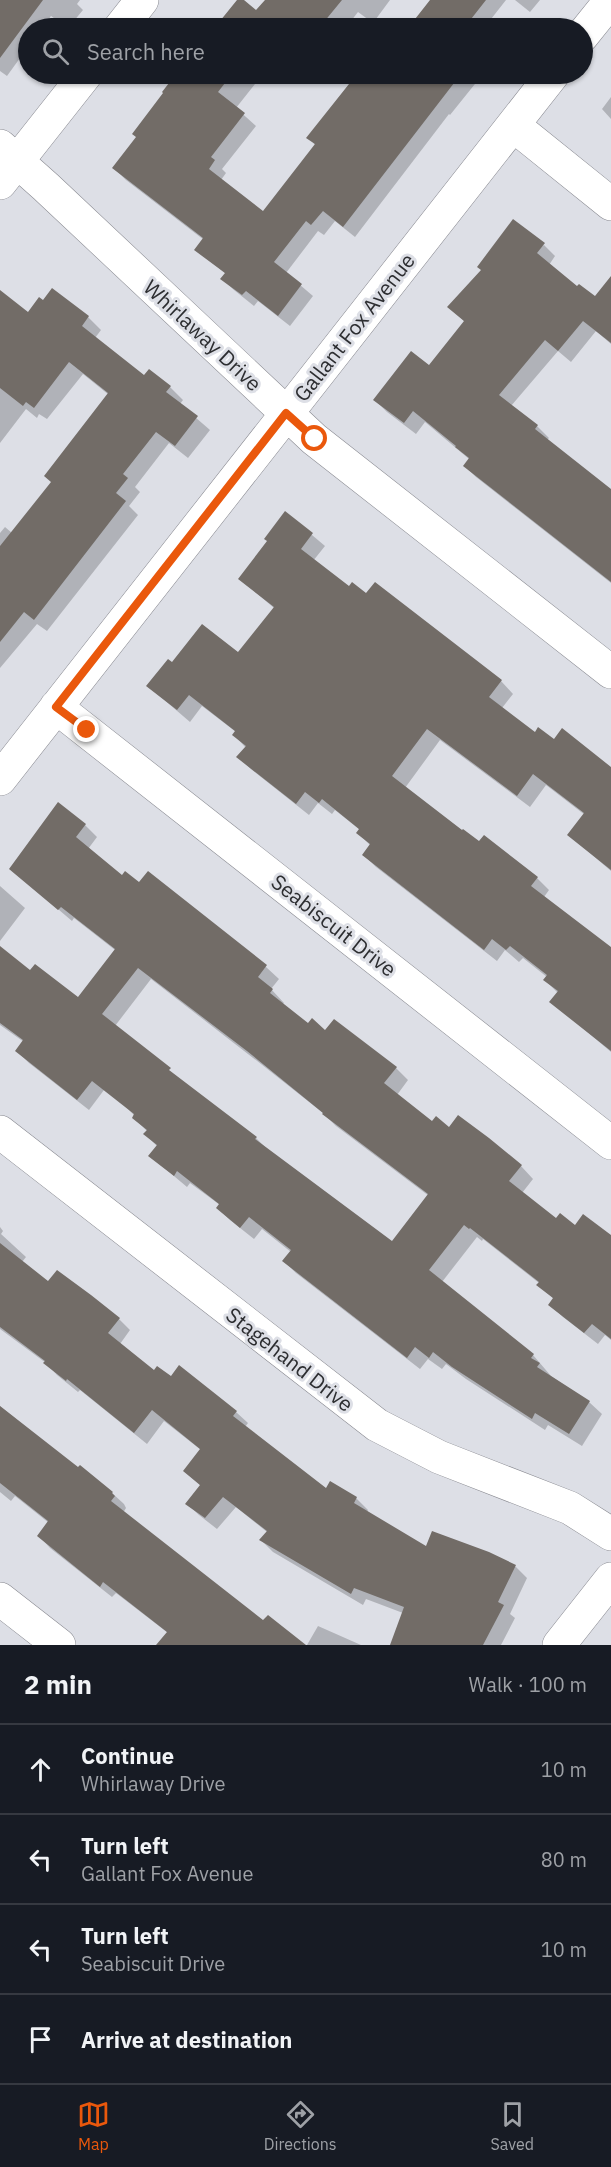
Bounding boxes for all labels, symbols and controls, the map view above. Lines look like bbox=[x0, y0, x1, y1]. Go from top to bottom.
search box bbox=[18, 18, 593, 84]
icon: search bbox=[39, 35, 72, 68]
text: Search here bbox=[87, 37, 205, 66]
street label: Gallant Fox Avenue bbox=[287, 247, 421, 407]
street label: Whirlaway Drive bbox=[138, 273, 268, 397]
route start bbox=[301, 425, 327, 451]
route end bbox=[73, 716, 99, 742]
street label: Seabiscuit Drive bbox=[266, 867, 402, 983]
street label: Stagehand Drive bbox=[221, 1300, 359, 1418]
text: 2 min bbox=[24, 1667, 92, 1701]
text: Walk · 100 m bbox=[469, 1671, 587, 1698]
text: Continue bbox=[81, 1741, 174, 1770]
icon: ahead bbox=[24, 1753, 57, 1786]
text: 10 m bbox=[541, 1756, 587, 1783]
text: Whirlaway Drive bbox=[81, 1770, 225, 1797]
text: Turn left bbox=[81, 1831, 169, 1860]
icon: left bbox=[24, 1843, 57, 1876]
text: 80 m bbox=[541, 1846, 587, 1873]
text: Gallant Fox Avenue bbox=[81, 1860, 253, 1887]
text: Turn left bbox=[81, 1921, 169, 1950]
icon: left bbox=[24, 1933, 57, 1966]
text: 10 m bbox=[541, 1936, 587, 1963]
text: Seabiscuit Drive bbox=[81, 1950, 225, 1977]
icon: arrive bbox=[24, 2023, 57, 2056]
text: Arrive at destination bbox=[81, 2025, 292, 2054]
tab: Map bbox=[77, 2098, 110, 2154]
tab: Directions bbox=[264, 2098, 337, 2154]
tab: Saved bbox=[491, 2098, 534, 2154]

